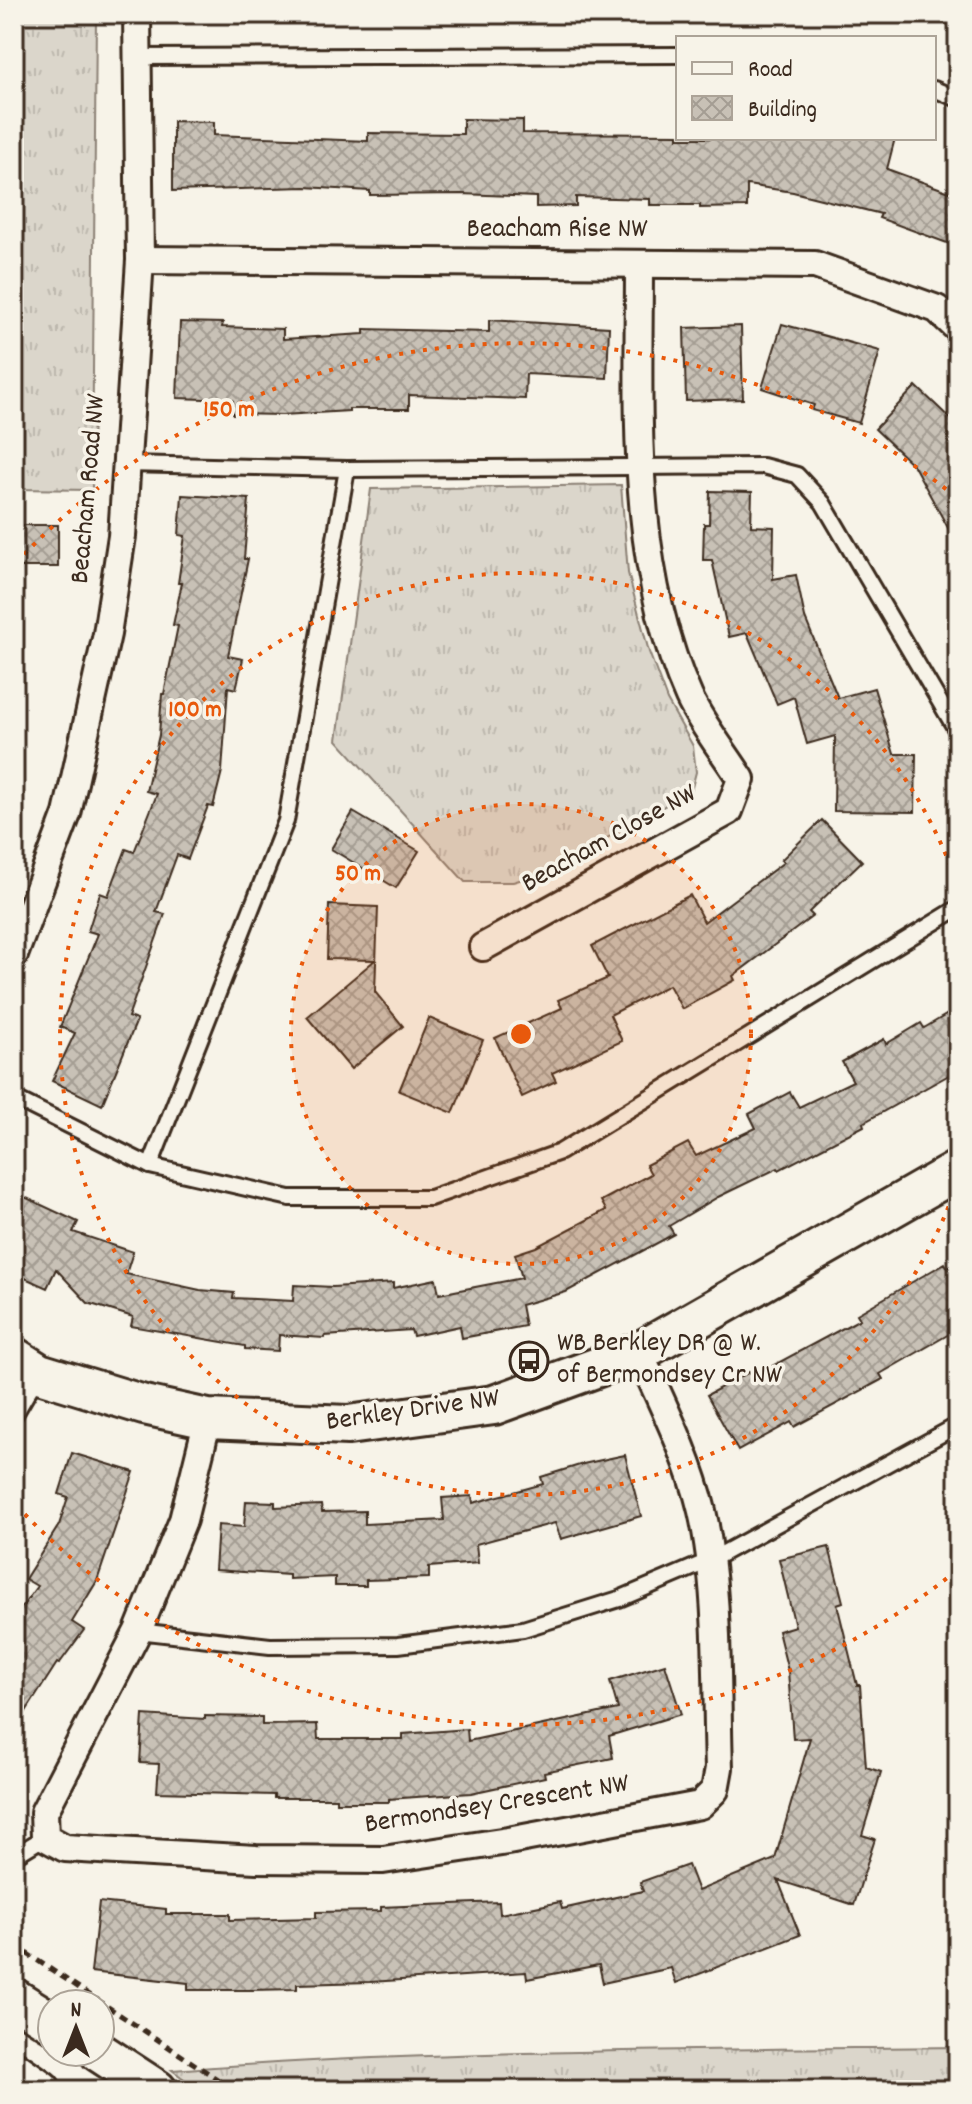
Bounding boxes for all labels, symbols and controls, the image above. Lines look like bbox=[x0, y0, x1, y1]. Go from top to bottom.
legend bbox=[676, 36, 936, 140]
text: Road bbox=[748, 54, 793, 88]
text: Building bbox=[748, 94, 817, 128]
street label: Beacham Rise NW bbox=[467, 211, 648, 251]
street label: Beacham Road NW bbox=[62, 392, 118, 586]
text: 150 m bbox=[203, 394, 255, 428]
text: 100 m bbox=[168, 694, 222, 728]
street label: Beacham Close NW bbox=[515, 775, 706, 905]
text: 50 m bbox=[335, 858, 381, 892]
centre of rings bbox=[507, 1020, 535, 1048]
place label: WB Berkley DR @ W. of Bermondsey Cr NW bbox=[557, 1325, 783, 1397]
bus stop icon: WB Berkley DR @ W. of Bermondsey Cr NW bbox=[508, 1340, 550, 1382]
street label: Berkley Drive NW bbox=[324, 1380, 503, 1444]
street label: Bermondsey Crescent NW bbox=[362, 1765, 633, 1847]
north arrow bbox=[36, 1988, 116, 2068]
text: N bbox=[71, 1996, 82, 2027]

